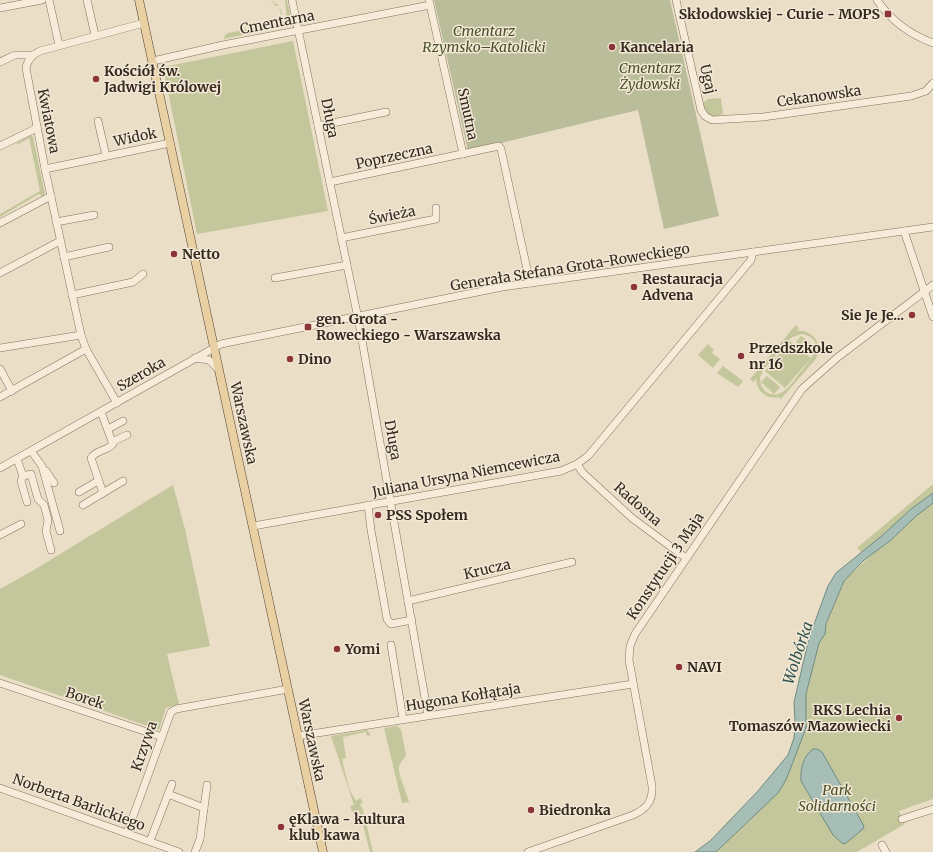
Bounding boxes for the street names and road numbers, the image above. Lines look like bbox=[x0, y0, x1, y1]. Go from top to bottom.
street label: Cmentarna bbox=[238, 6, 316, 38]
street label: Ugaj bbox=[696, 62, 720, 96]
street label: Cekanowska bbox=[776, 81, 863, 111]
street label: Smutna bbox=[454, 86, 482, 142]
street label: Kwiatowa bbox=[34, 87, 64, 155]
street label: Długa bbox=[317, 97, 343, 140]
street label: Widok bbox=[111, 124, 158, 151]
street label: Poprzeczna bbox=[354, 139, 435, 173]
street label: Świeża bbox=[367, 202, 417, 228]
street label: Generała Stefana Grota-Roweckiego bbox=[449, 239, 691, 295]
street label: Szeroka bbox=[113, 353, 169, 395]
street label: Warszawska bbox=[226, 379, 262, 466]
street label: Długa bbox=[381, 419, 405, 462]
street label: Juliana Ursyna Niemcewicza bbox=[370, 447, 562, 501]
street label: Radosna bbox=[610, 478, 666, 530]
street label: Konstytucji 3 Maja bbox=[623, 509, 708, 623]
street label: Krucza bbox=[462, 555, 513, 583]
street label: Hugona Kołłątaja bbox=[404, 679, 522, 715]
street label: Borek bbox=[63, 683, 107, 713]
street label: Warszawska bbox=[294, 696, 330, 783]
street label: Krzywa bbox=[127, 718, 161, 773]
street label: Norberta Barlickiego bbox=[10, 770, 148, 834]

